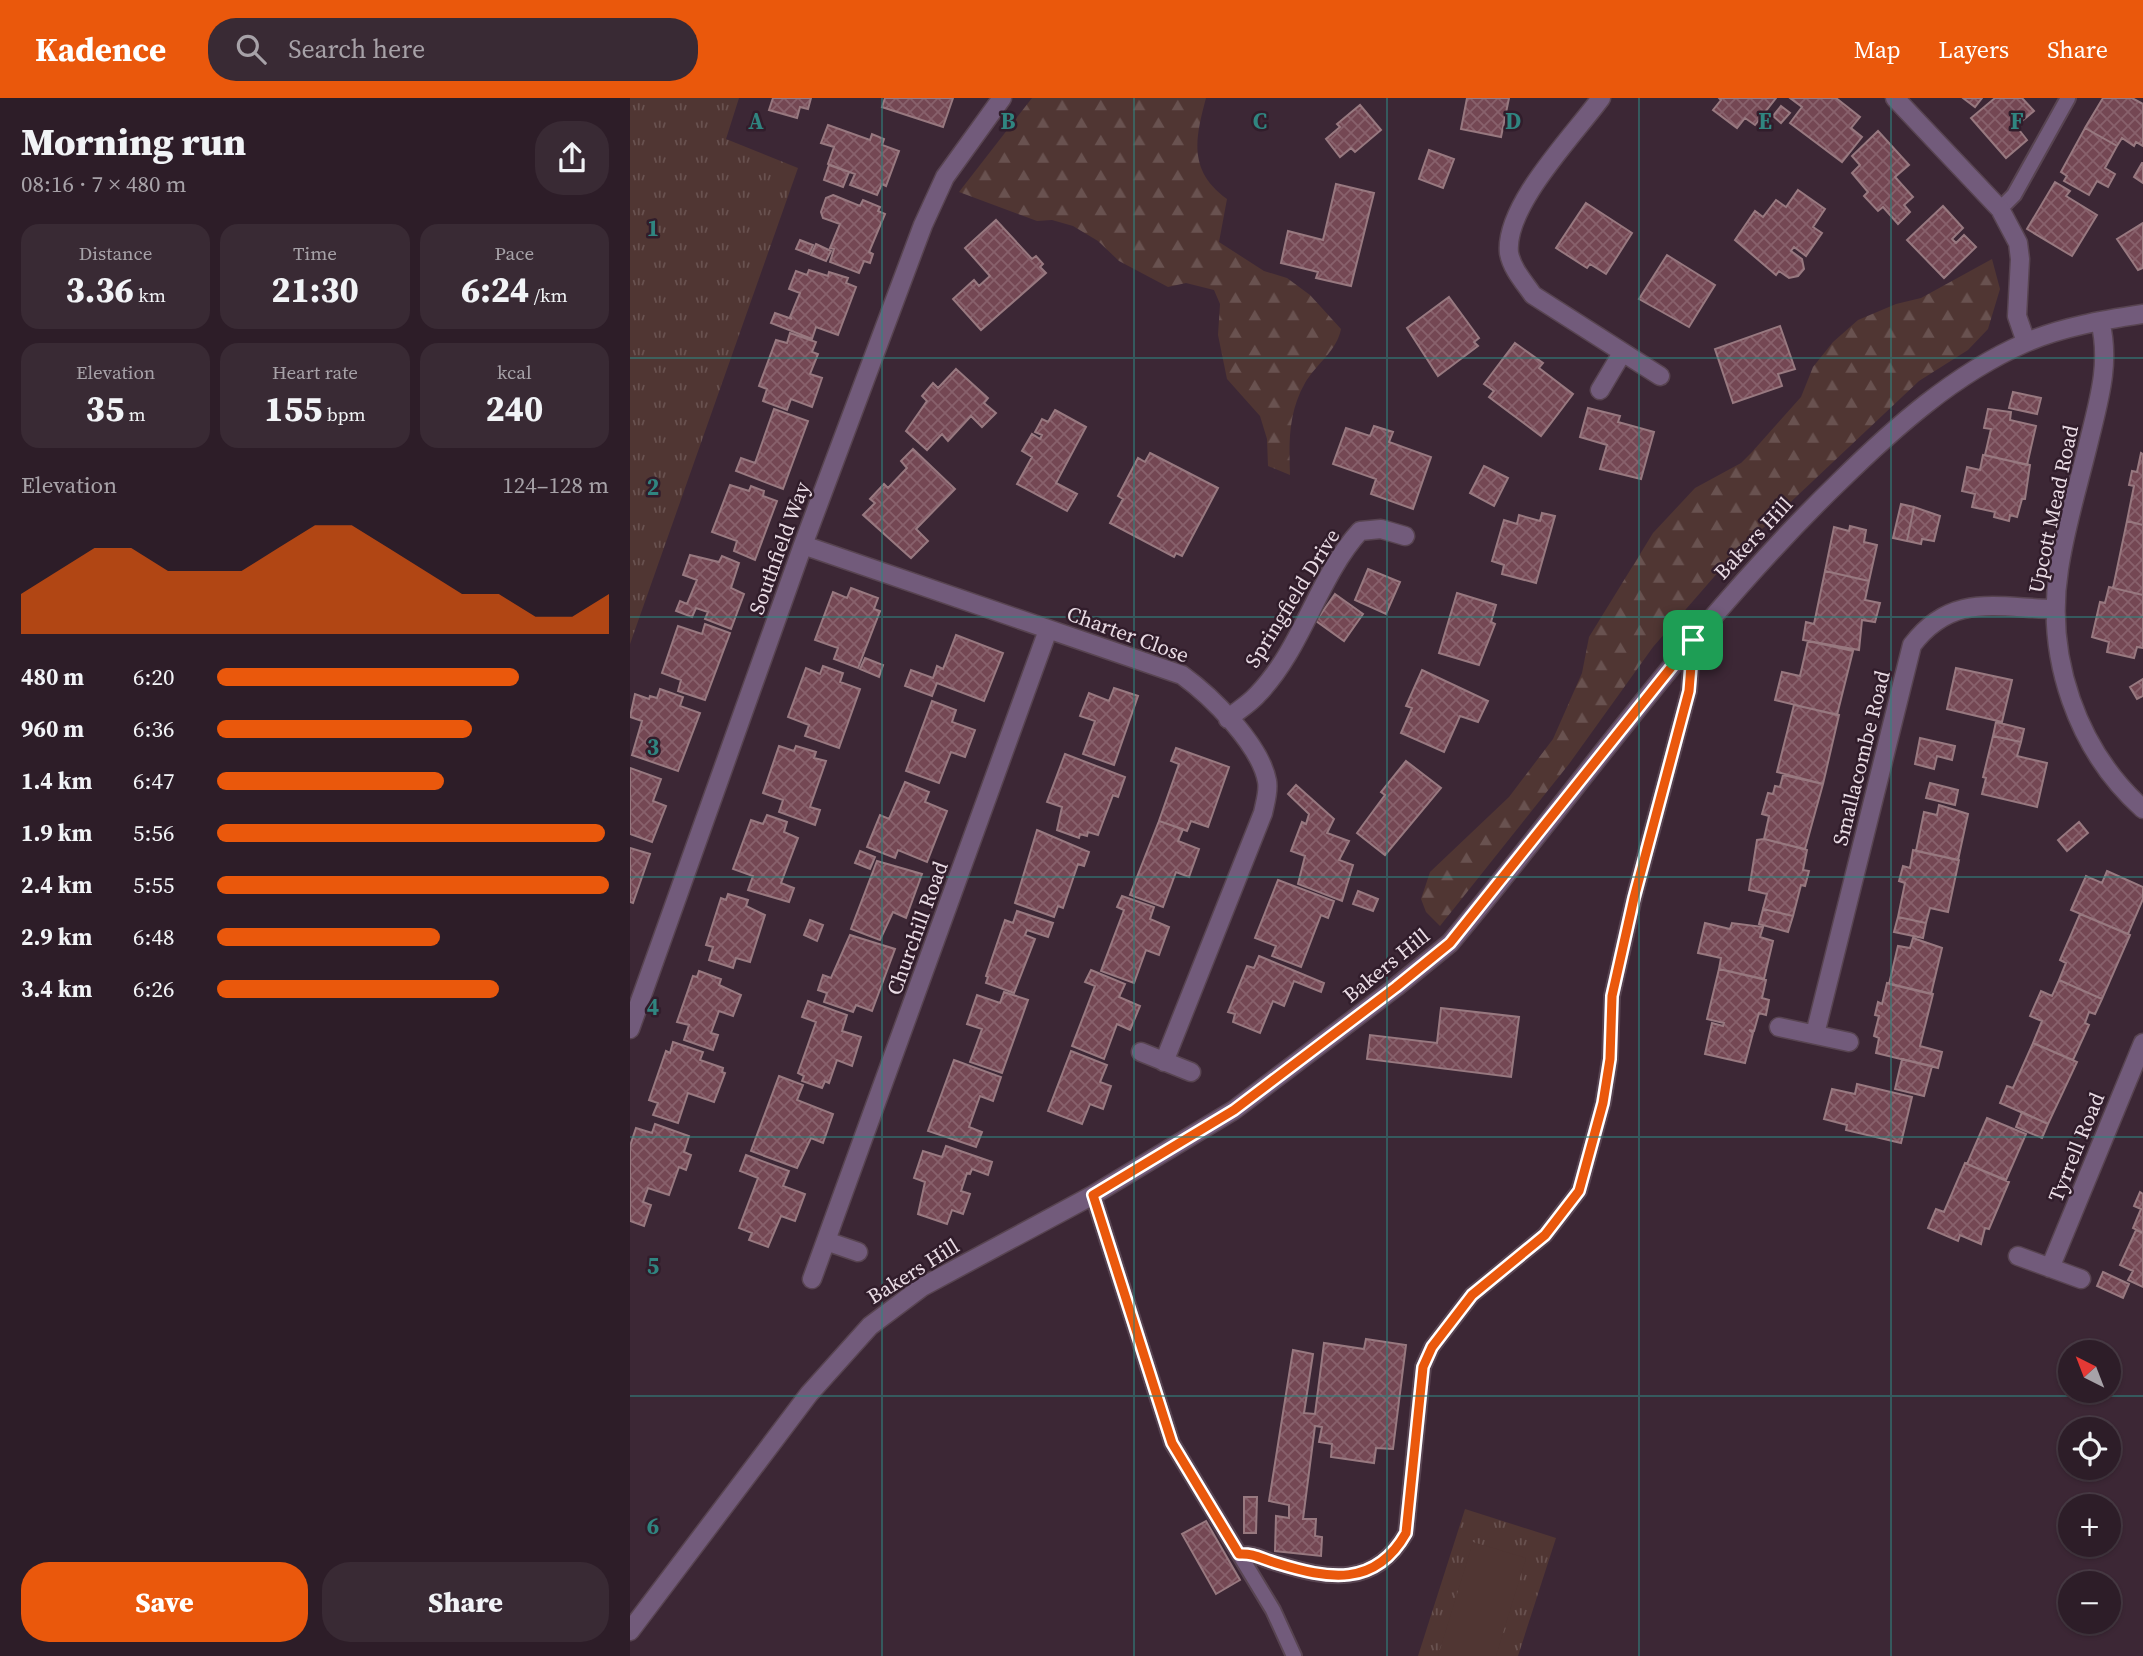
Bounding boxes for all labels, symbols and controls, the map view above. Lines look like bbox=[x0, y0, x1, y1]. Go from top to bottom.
search box bbox=[208, 18, 698, 81]
text: Kadence bbox=[35, 27, 166, 72]
icon: search bbox=[232, 30, 270, 68]
text: Search here bbox=[288, 31, 425, 67]
text: Map bbox=[1854, 33, 1901, 66]
text: Layers bbox=[1939, 33, 2009, 66]
text: Share bbox=[2047, 33, 2108, 66]
text: A bbox=[748, 105, 764, 137]
text: B bbox=[1001, 105, 1016, 137]
text: C bbox=[1253, 105, 1267, 137]
text: D bbox=[1505, 105, 1521, 137]
text: E bbox=[1758, 105, 1772, 137]
text: F bbox=[2010, 105, 2024, 137]
text: Morning run bbox=[21, 116, 246, 168]
button: share bbox=[535, 121, 609, 195]
text: 08:16 · 7 × 480 m bbox=[21, 168, 187, 200]
text: 1 bbox=[647, 212, 659, 244]
text: Distance bbox=[79, 240, 152, 266]
text: Time bbox=[293, 240, 337, 266]
text: Pace bbox=[494, 240, 534, 266]
text: 3.36 bbox=[66, 266, 134, 314]
text: 21:30 bbox=[271, 266, 359, 314]
text: 6:24 bbox=[461, 266, 529, 314]
text: km bbox=[134, 282, 166, 308]
text: /km bbox=[529, 282, 568, 308]
text: Elevation bbox=[76, 359, 155, 385]
text: Heart rate bbox=[272, 359, 358, 385]
text: kcal bbox=[497, 359, 532, 385]
text: 35 bbox=[86, 385, 124, 433]
text: 155 bbox=[264, 385, 322, 433]
text: 240 bbox=[485, 385, 543, 433]
text: m bbox=[124, 401, 146, 427]
text: bpm bbox=[322, 401, 366, 427]
street label: Upcott Mead Road bbox=[2021, 422, 2085, 596]
text: Elevation bbox=[21, 469, 117, 501]
text: 124–128 m bbox=[502, 469, 609, 501]
text: 2 bbox=[647, 471, 659, 503]
street label: Southfield Way bbox=[742, 477, 817, 618]
street label: Bakers Hill bbox=[1707, 490, 1799, 586]
street label: Springfield Drive bbox=[1238, 523, 1346, 673]
street label: Charter Close bbox=[1063, 598, 1193, 670]
pin bbox=[1663, 610, 1723, 670]
icon: arrive bbox=[1674, 621, 1712, 659]
text: 480 m bbox=[21, 661, 84, 693]
text: 6:20 bbox=[133, 661, 174, 693]
street label: Smallacombe Road bbox=[1825, 667, 1897, 849]
text: 960 m bbox=[21, 713, 84, 745]
text: 6:36 bbox=[133, 713, 174, 745]
text: 3 bbox=[647, 731, 659, 763]
text: 1.4 km bbox=[21, 765, 92, 797]
text: 6:47 bbox=[133, 765, 174, 797]
text: 1.9 km bbox=[21, 817, 92, 849]
text: 5:56 bbox=[133, 817, 174, 849]
street label: Churchill Road bbox=[879, 857, 955, 999]
text: 2.4 km bbox=[21, 869, 92, 901]
text: 5:55 bbox=[133, 869, 174, 901]
text: 2.9 km bbox=[21, 921, 92, 953]
text: 6:48 bbox=[133, 921, 174, 953]
street label: Bakers Hill bbox=[1337, 921, 1435, 1009]
text: 3.4 km bbox=[21, 973, 92, 1005]
text: 6:26 bbox=[133, 973, 174, 1005]
text: 4 bbox=[647, 991, 659, 1023]
street label: Tyrrell Road bbox=[2041, 1088, 2111, 1206]
street label: Bakers Hill bbox=[861, 1231, 965, 1311]
text: 5 bbox=[647, 1250, 659, 1282]
north arrow bbox=[2058, 1340, 2121, 1404]
map controls bbox=[2058, 1340, 2121, 1634]
button: locate bbox=[2058, 1417, 2121, 1480]
button: + bbox=[2058, 1494, 2121, 1557]
text: 6 bbox=[647, 1510, 659, 1542]
button: Save bbox=[21, 1562, 308, 1642]
button: Share bbox=[322, 1562, 609, 1642]
button: − bbox=[2058, 1571, 2121, 1634]

